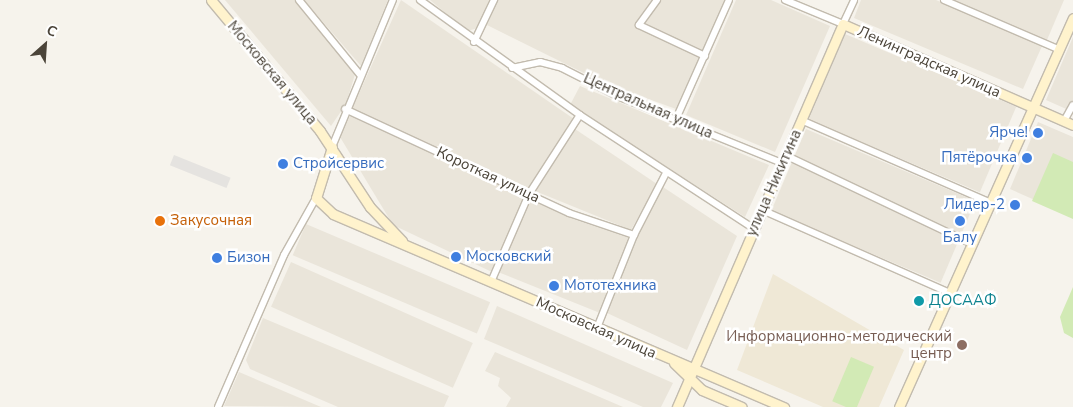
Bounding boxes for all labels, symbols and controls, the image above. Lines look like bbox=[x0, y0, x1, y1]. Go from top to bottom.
street label: Московская улица bbox=[223, 17, 321, 129]
north arrow bbox=[20, 20, 70, 70]
text: С bbox=[43, 20, 60, 42]
street label: Ленинградская улица bbox=[855, 22, 1003, 102]
street label: Центральная улица bbox=[580, 69, 716, 143]
place label: Ярче! bbox=[989, 124, 1028, 142]
street label: улица Никитина bbox=[742, 127, 806, 239]
marker: Ярче! bbox=[1032, 127, 1044, 139]
street label: Короткая улица bbox=[434, 143, 542, 207]
place label: Пятёрочка bbox=[941, 149, 1017, 167]
marker: Пятёрочка bbox=[1021, 152, 1033, 164]
place label: Стройсервис bbox=[293, 155, 384, 173]
marker: Стройсервис bbox=[277, 158, 289, 170]
place label: Лидер-2 bbox=[944, 196, 1005, 214]
marker: Лидер-2 bbox=[1009, 199, 1021, 211]
place label: Закусочная bbox=[170, 212, 252, 230]
marker: Закусочная bbox=[154, 215, 166, 227]
marker: Балу bbox=[954, 215, 966, 227]
place label: Балу bbox=[943, 229, 977, 247]
place label: Московский bbox=[466, 248, 551, 266]
place label: Бизон bbox=[227, 249, 270, 267]
marker: Московский bbox=[450, 251, 462, 263]
marker: Бизон bbox=[211, 252, 223, 264]
place label: Мототехника bbox=[564, 277, 657, 295]
marker: Мототехника bbox=[548, 280, 560, 292]
place label: ДОСААФ bbox=[929, 292, 997, 310]
street label: Московская улица bbox=[533, 293, 659, 363]
marker: ДОСААФ bbox=[913, 295, 925, 307]
place label: Информационно-методический центр bbox=[726, 327, 952, 362]
marker: Информационно-методический центр bbox=[956, 339, 968, 351]

